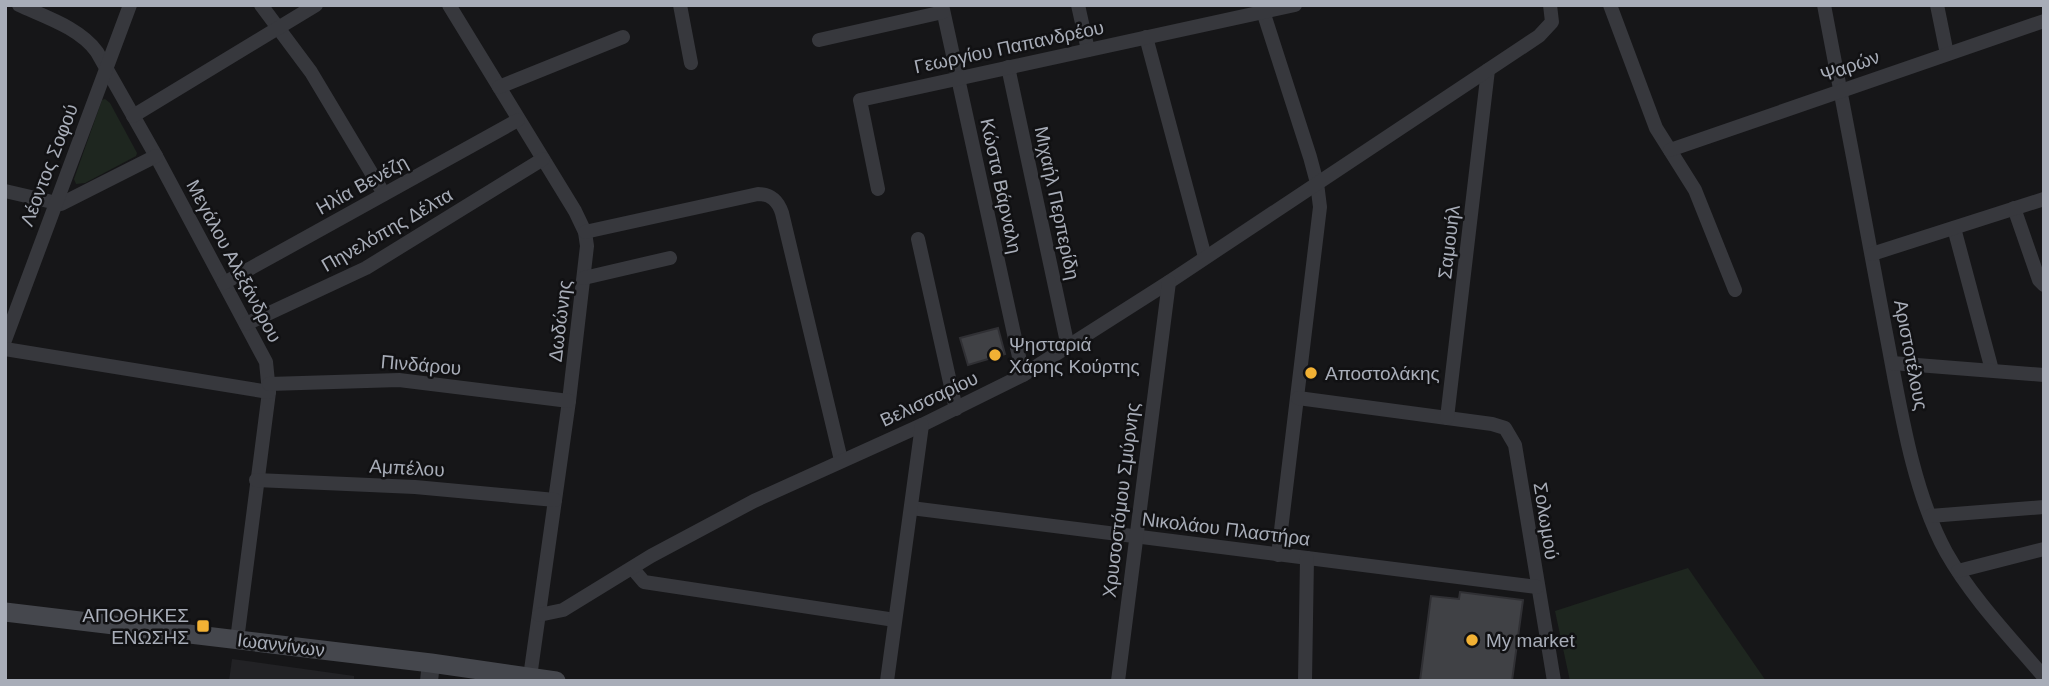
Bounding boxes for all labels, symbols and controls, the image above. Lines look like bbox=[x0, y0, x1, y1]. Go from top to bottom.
street label: Γεωργίου Παπανδρέου bbox=[912, 17, 1106, 77]
street label: Ψαρών bbox=[1818, 46, 1882, 86]
street label: Λέοντος Σοφού bbox=[16, 101, 82, 229]
street label: Κώστα Βάρναλη bbox=[976, 117, 1026, 255]
street label: Μιχαήλ Περπερίδη bbox=[1030, 124, 1084, 282]
street label: Ηλία Βενέζη bbox=[313, 151, 411, 219]
street label: Μεγάλου Αλεξάνδρου bbox=[182, 176, 286, 346]
street label: Πηνελόπης Δέλτα bbox=[318, 184, 456, 276]
street label: Σαμουήλ bbox=[1434, 203, 1464, 280]
street label: Δωδώνης bbox=[545, 279, 575, 363]
street label: Αριστοτέλους bbox=[1890, 298, 1932, 412]
place label: Ψησταριά Χάρης Κούρτης bbox=[1009, 334, 1140, 377]
marker: Ψησταριά Χάρης Κούρτης bbox=[987, 347, 1003, 363]
street label: Πινδάρου bbox=[380, 351, 462, 379]
place label: Αποστολάκης bbox=[1325, 363, 1440, 384]
marker: Αποστολάκης bbox=[1303, 365, 1319, 381]
street label: Βελισσαρίου bbox=[877, 367, 981, 431]
street label: Χρυσοστόμου Σμύρνης bbox=[1099, 401, 1143, 599]
street label: Αμπέλου bbox=[369, 456, 445, 480]
street label: Σολωμού bbox=[1530, 481, 1562, 561]
street label: Νικολάου Πλαστήρα bbox=[1141, 508, 1311, 550]
place label: ΑΠΟΘΗΚΕΣ ΕΝΩΣΗΣ bbox=[82, 605, 189, 648]
marker: ΑΠΟΘΗΚΕΣ ΕΝΩΣΗΣ bbox=[195, 618, 211, 634]
street label: Ιωαννίνων bbox=[236, 629, 326, 661]
place label: My market bbox=[1486, 630, 1575, 651]
marker: My market bbox=[1464, 632, 1480, 648]

